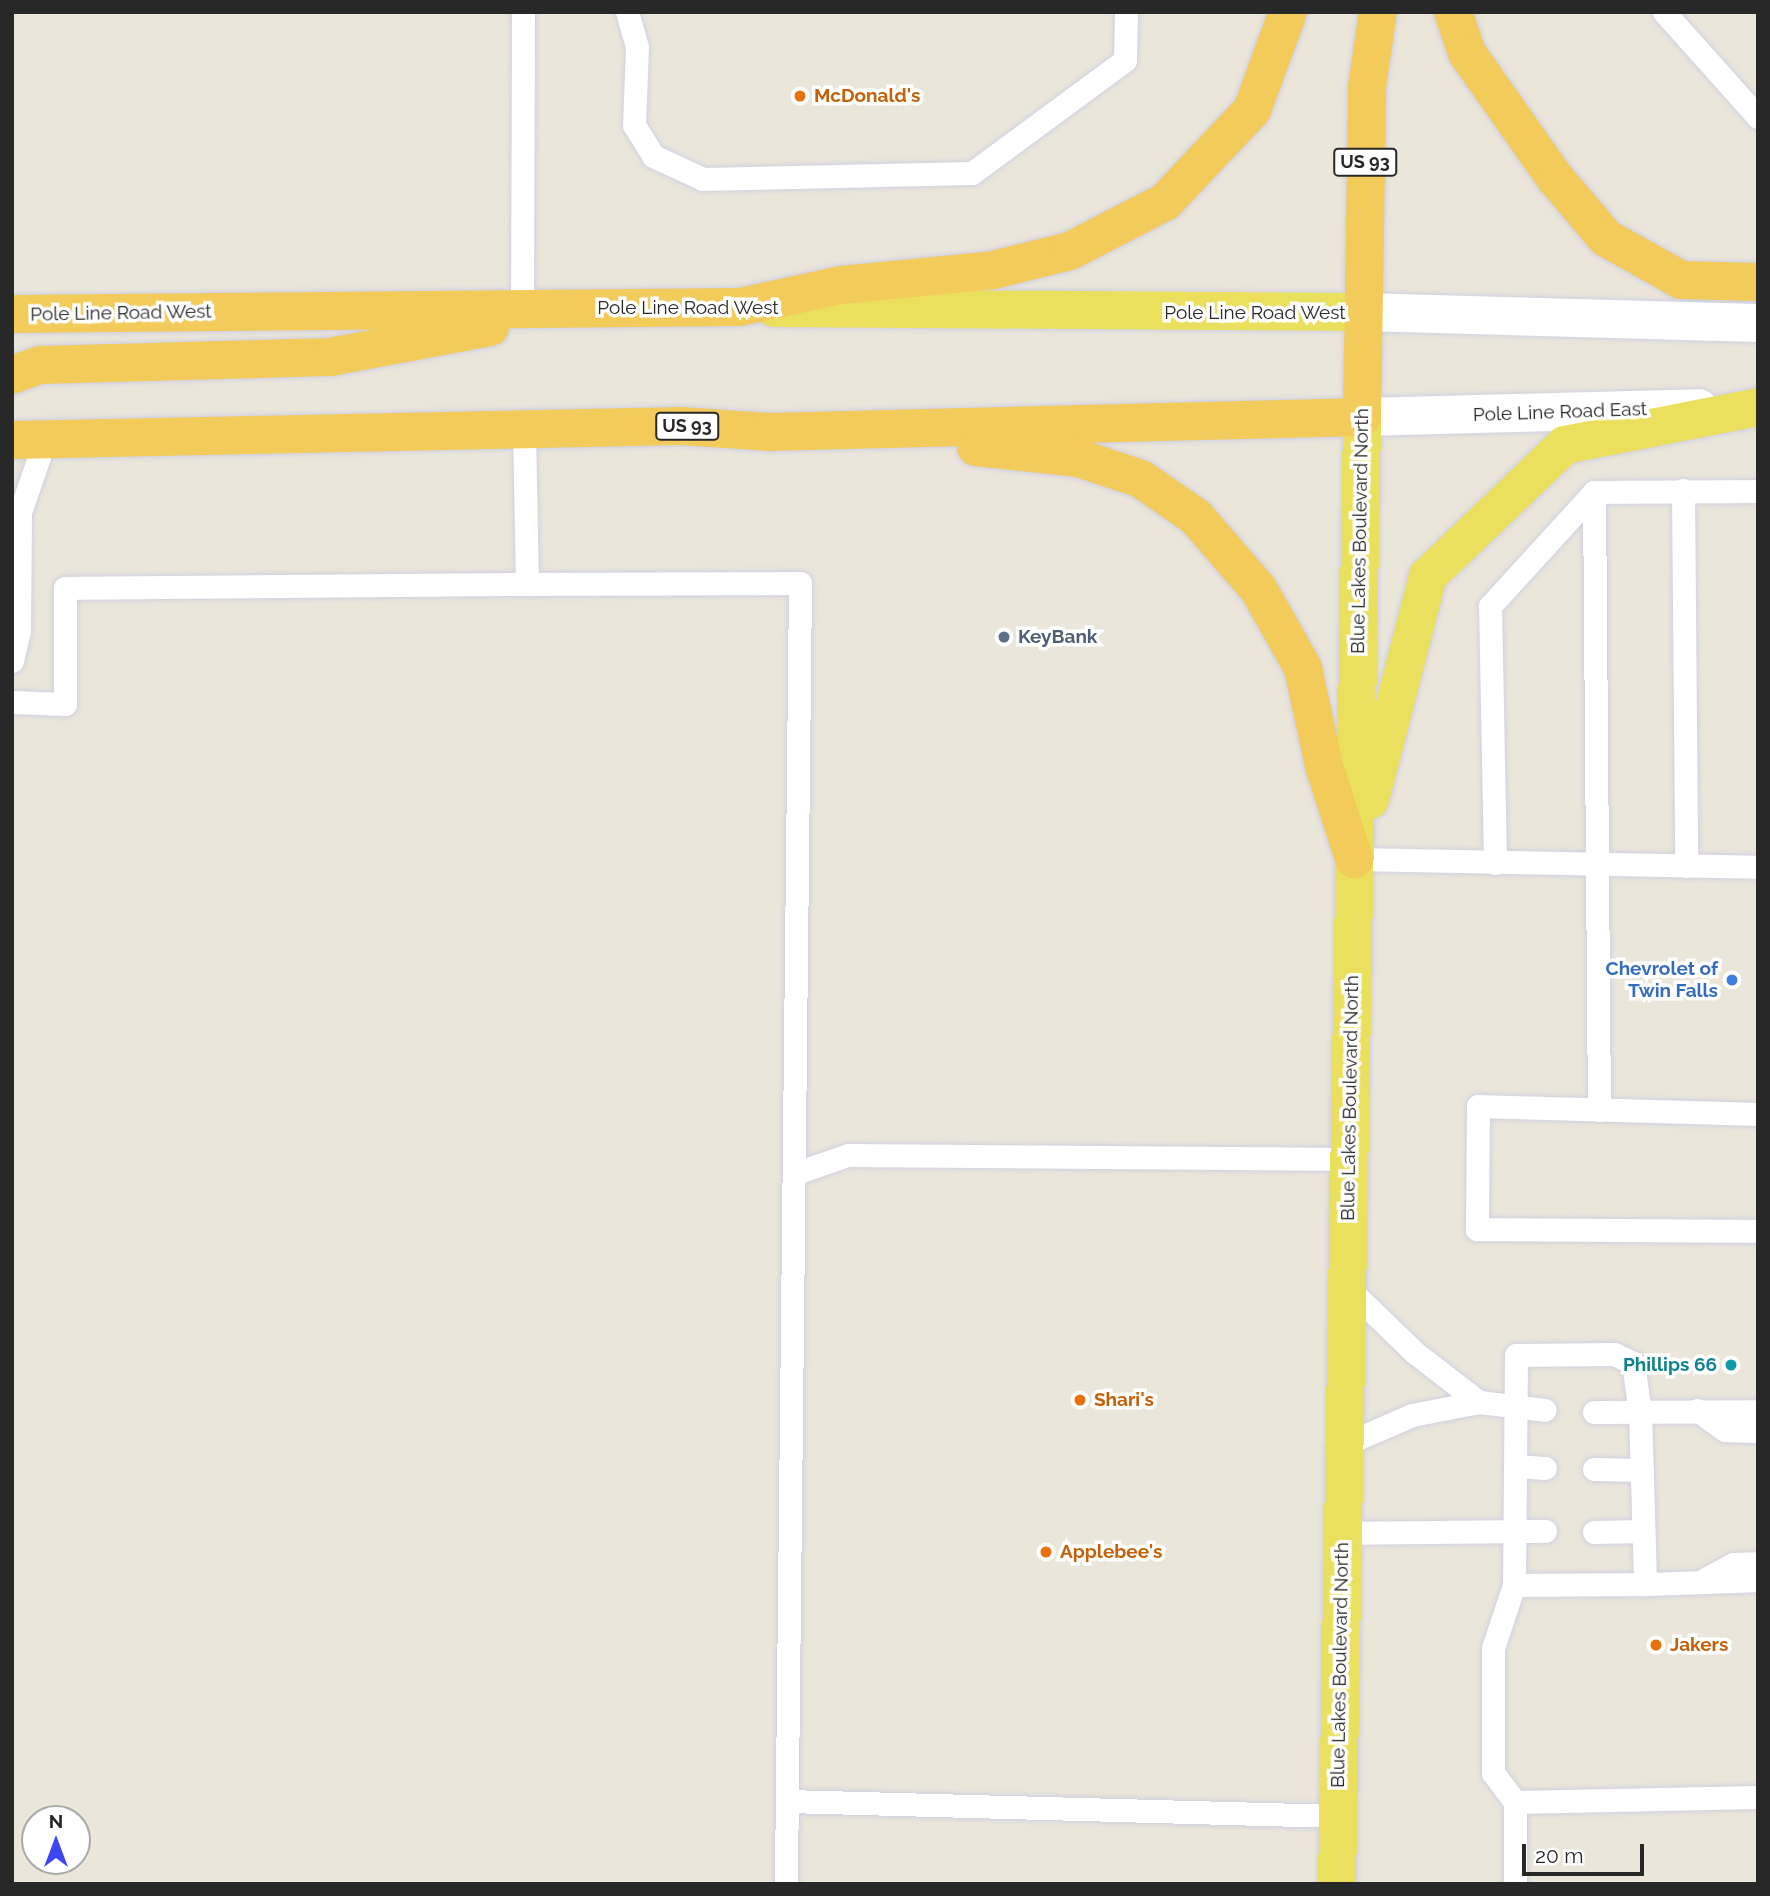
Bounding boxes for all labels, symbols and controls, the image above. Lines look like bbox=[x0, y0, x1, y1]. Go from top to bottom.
place label: McDonald's bbox=[814, 85, 920, 107]
marker: McDonald's bbox=[792, 88, 808, 104]
road number: US 93 bbox=[1332, 148, 1398, 176]
street label: Pole Line Road West bbox=[597, 297, 779, 319]
street label: Pole Line Road West bbox=[30, 300, 212, 326]
street label: Pole Line Road West bbox=[1164, 302, 1346, 324]
street label: Pole Line Road East bbox=[1473, 398, 1647, 426]
street label: Blue Lakes Boulevard North bbox=[1346, 408, 1374, 654]
road number: US 93 bbox=[654, 412, 720, 440]
place label: KeyBank bbox=[1018, 626, 1097, 648]
marker: KeyBank bbox=[996, 629, 1012, 645]
place label: Chevrolet of Twin Falls bbox=[1606, 958, 1718, 1002]
marker: Chevrolet of Twin Falls bbox=[1724, 972, 1740, 988]
street label: Blue Lakes Boulevard North bbox=[1336, 975, 1364, 1221]
place label: Phillips 66 bbox=[1623, 1354, 1717, 1376]
marker: Phillips 66 bbox=[1723, 1357, 1739, 1373]
place label: Shari's bbox=[1094, 1389, 1154, 1411]
marker: Shari's bbox=[1072, 1392, 1088, 1408]
place label: Applebee's bbox=[1060, 1541, 1162, 1563]
street label: Blue Lakes Boulevard North bbox=[1326, 1542, 1354, 1788]
marker: Applebee's bbox=[1038, 1544, 1054, 1560]
place label: Jakers bbox=[1670, 1634, 1728, 1656]
marker: Jakers bbox=[1648, 1637, 1664, 1653]
north arrow bbox=[21, 1805, 91, 1875]
text: N bbox=[49, 1810, 63, 1832]
scale bar bbox=[1525, 1829, 1648, 1873]
text: 20 m bbox=[1535, 1843, 1583, 1868]

